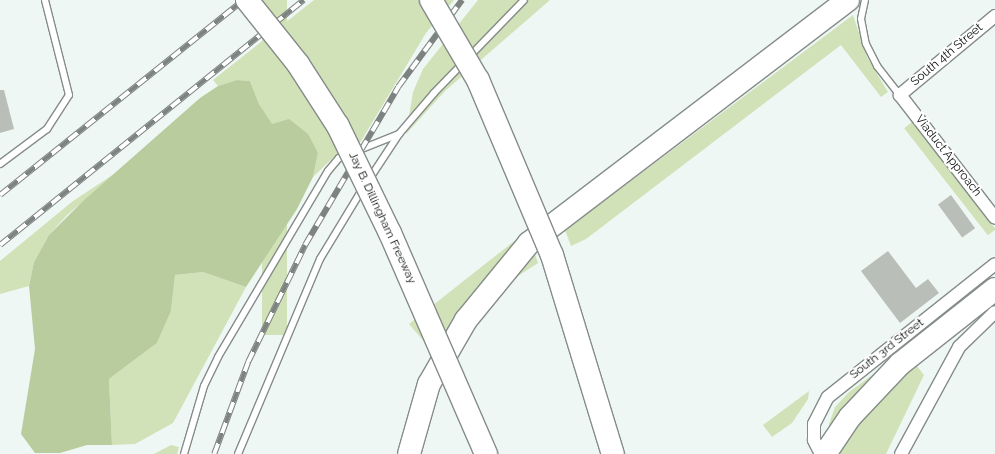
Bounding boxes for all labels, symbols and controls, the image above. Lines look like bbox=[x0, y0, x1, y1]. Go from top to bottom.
street label: South 4th Street bbox=[908, 21, 986, 89]
street label: Viaduct Approach bbox=[912, 112, 984, 200]
street label: Jay B. Dillingham Freeway bbox=[345, 150, 419, 286]
street label: South 3rd Street bbox=[847, 316, 927, 382]

